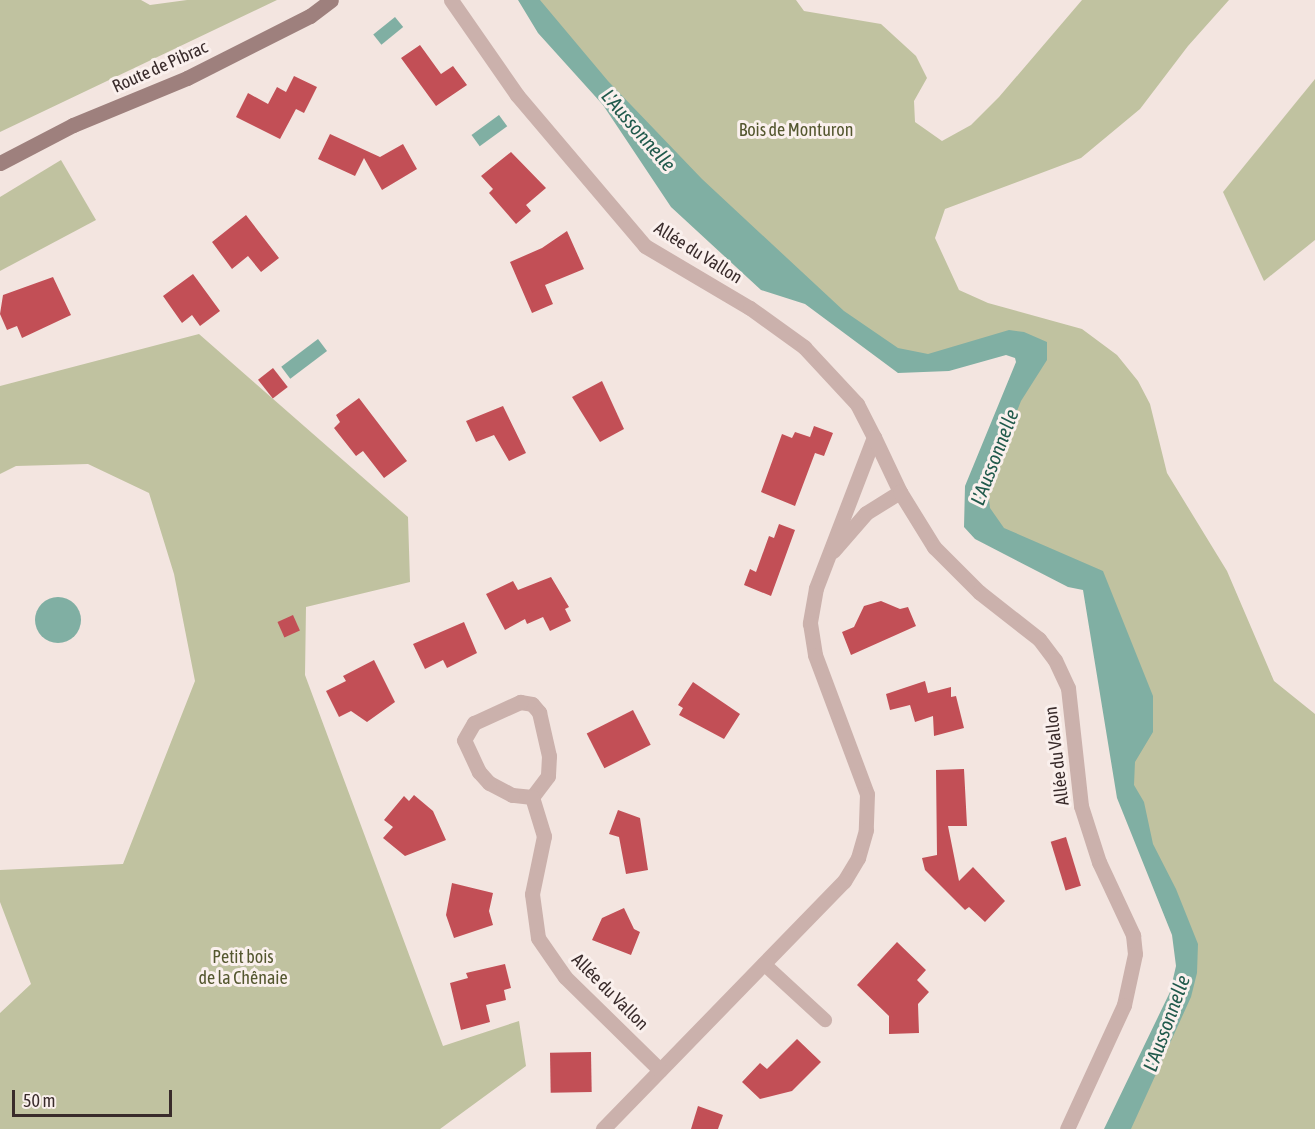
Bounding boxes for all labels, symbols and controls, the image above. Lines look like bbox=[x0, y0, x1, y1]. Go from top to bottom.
street label: Route de Pibrac bbox=[109, 36, 211, 98]
water label: L'Aussonnelle bbox=[597, 84, 681, 176]
park label: Bois de Monturon bbox=[739, 119, 853, 141]
street label: Allée du Vallon bbox=[650, 217, 746, 289]
water label: L'Aussonnelle bbox=[965, 406, 1023, 508]
street label: Allée du Vallon bbox=[1040, 705, 1074, 807]
park label: Petit bois de la Chênaie bbox=[198, 947, 288, 990]
street label: Allée du Vallon bbox=[567, 949, 653, 1035]
water label: L'Aussonnelle bbox=[1137, 972, 1195, 1074]
scale bar bbox=[15, 1078, 176, 1116]
text: 50 m bbox=[23, 1090, 55, 1111]

